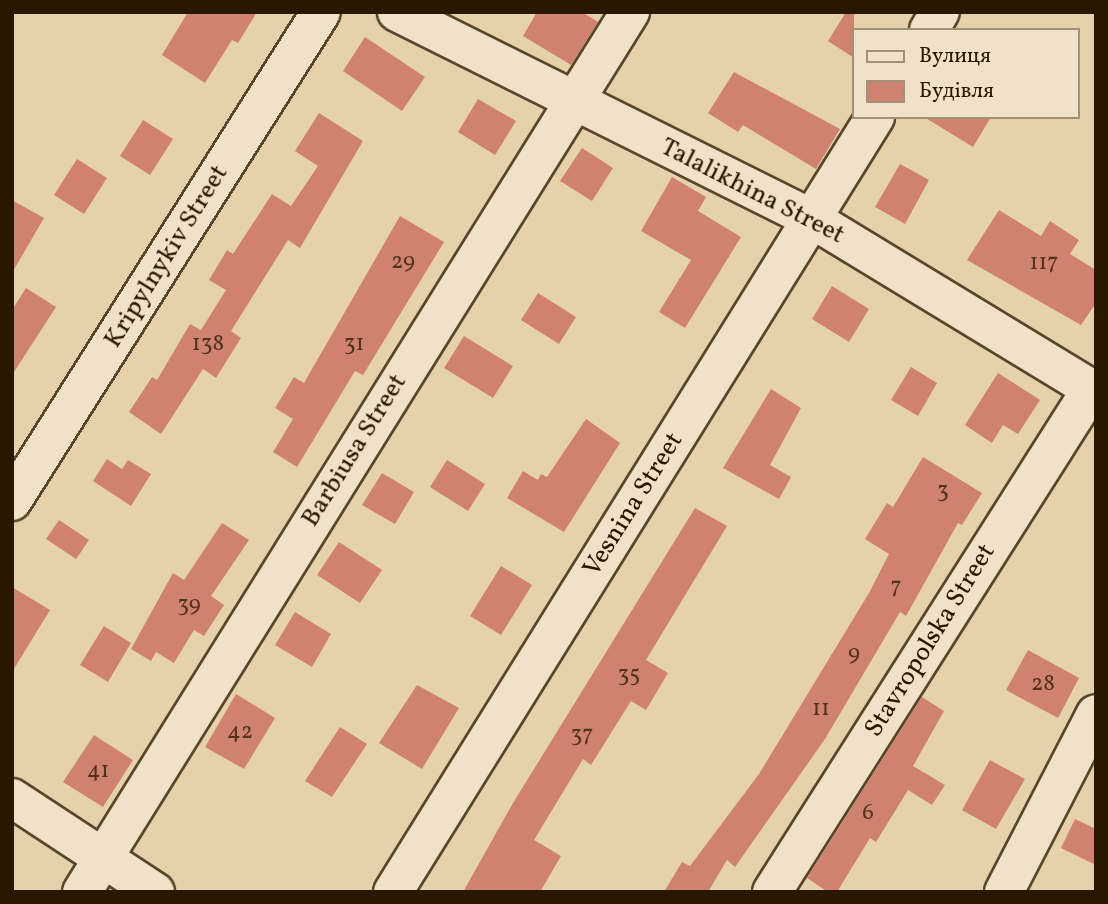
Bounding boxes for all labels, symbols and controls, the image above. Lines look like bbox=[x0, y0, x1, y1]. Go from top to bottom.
legend bbox=[852, 28, 1080, 119]
text: Вулиця bbox=[919, 42, 991, 71]
text: Будівля bbox=[919, 77, 994, 106]
street label: Talalikhina Street bbox=[655, 132, 849, 252]
street label: Kripylnykiv Street bbox=[98, 160, 236, 354]
house number: 29 bbox=[391, 248, 415, 276]
house number: 117 bbox=[1029, 249, 1059, 277]
house number: 138 bbox=[192, 330, 224, 358]
house number: 31 bbox=[344, 330, 364, 358]
street label: Barbiusa Street bbox=[296, 369, 414, 533]
street label: Vesnina Street bbox=[577, 427, 691, 583]
house number: 3 bbox=[937, 477, 949, 505]
street label: Stavropolska Street bbox=[859, 539, 1003, 743]
house number: 7 bbox=[890, 573, 902, 601]
house number: 39 bbox=[177, 591, 201, 619]
house number: 9 bbox=[848, 640, 860, 668]
house number: 35 bbox=[618, 661, 640, 689]
house number: 28 bbox=[1031, 670, 1055, 698]
house number: 11 bbox=[812, 695, 830, 723]
house number: 42 bbox=[227, 718, 253, 746]
house number: 37 bbox=[571, 721, 593, 749]
house number: 41 bbox=[87, 757, 109, 785]
house number: 6 bbox=[862, 799, 874, 827]

